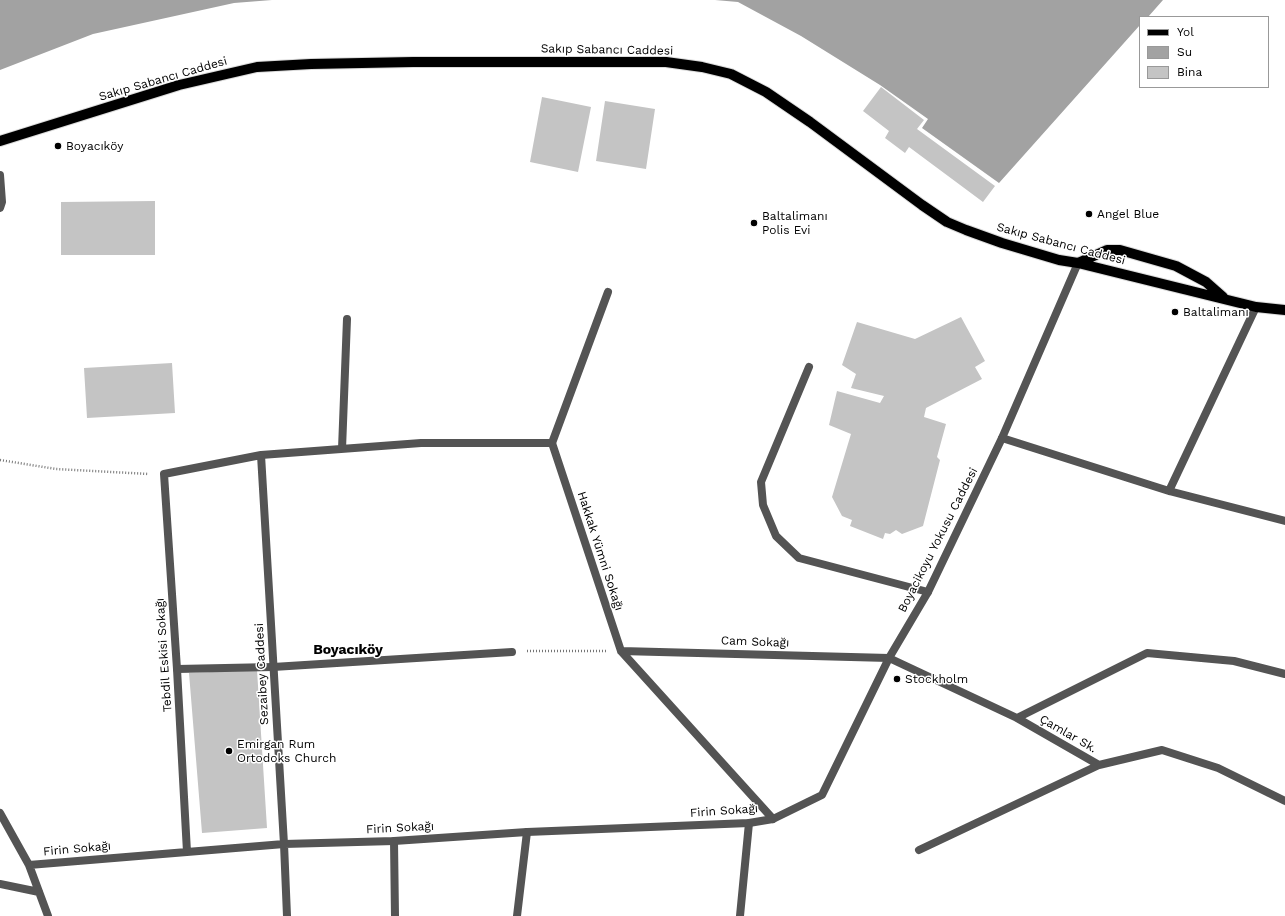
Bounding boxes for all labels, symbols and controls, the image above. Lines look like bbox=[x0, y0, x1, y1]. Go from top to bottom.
legend bbox=[1139, 16, 1269, 88]
text: Yol bbox=[1177, 25, 1194, 39]
street label: Sakıp Sabancı Caddesi bbox=[541, 42, 673, 58]
text: Su bbox=[1177, 45, 1192, 59]
street label: Sakıp Sabancı Caddesi bbox=[97, 54, 229, 104]
text: Bina bbox=[1177, 65, 1202, 79]
place label: Boyacıköy bbox=[66, 139, 123, 153]
marker: Boyacıköy bbox=[53, 141, 63, 151]
place label: Angel Blue bbox=[1097, 207, 1159, 221]
place label: Baltalimanı Polis Evi bbox=[762, 209, 828, 237]
marker: Angel Blue bbox=[1084, 209, 1094, 219]
marker: Baltalimanı Polis Evi bbox=[749, 218, 759, 228]
street label: Sakıp Sabancı Caddesi bbox=[995, 220, 1127, 268]
place label: Baltalimanı bbox=[1183, 305, 1249, 319]
marker: Baltalimanı bbox=[1170, 307, 1180, 317]
street label: Boyacikoyu Yokusu Caddesi bbox=[895, 465, 981, 615]
street label: Hakkak Yümni Sokağı bbox=[574, 490, 626, 612]
street label: Tebdil Eskisi Sokağı bbox=[153, 597, 175, 713]
street label: Sezaibey Caddesi bbox=[252, 623, 272, 725]
street label: Cam Sokağı bbox=[721, 634, 789, 650]
district label: Boyacıköy bbox=[313, 642, 383, 658]
place label: Stockholm bbox=[905, 672, 968, 686]
marker: Stockholm bbox=[892, 674, 902, 684]
street label: Çamlar Sk. bbox=[1037, 712, 1099, 756]
place label: Emirgan Rum Ortodoks Church bbox=[237, 737, 336, 765]
marker: Emirgan Rum Ortodoks Church bbox=[224, 746, 234, 756]
street label: Firin Sokağı bbox=[690, 801, 758, 821]
street label: Firin Sokağı bbox=[366, 819, 434, 837]
street label: Firin Sokağı bbox=[42, 839, 112, 859]

